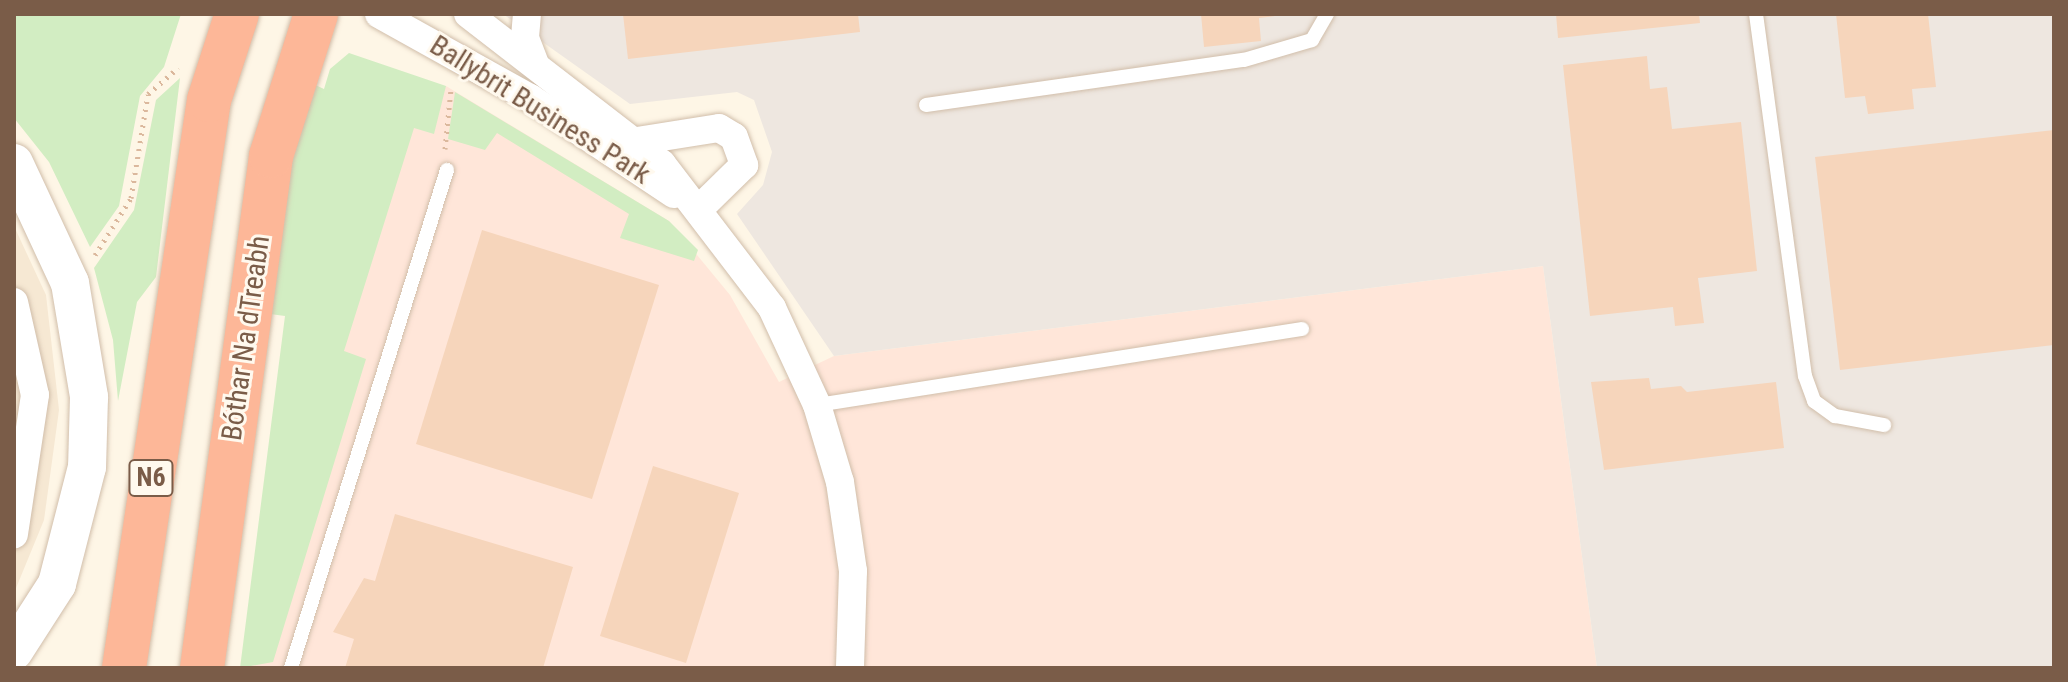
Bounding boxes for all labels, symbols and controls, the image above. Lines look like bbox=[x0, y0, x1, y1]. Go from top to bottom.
street label: Ballybrit Business Park bbox=[424, 29, 656, 191]
street label: Bóthar Na dTreabh bbox=[215, 234, 277, 442]
road number: N6 bbox=[127, 456, 175, 500]

